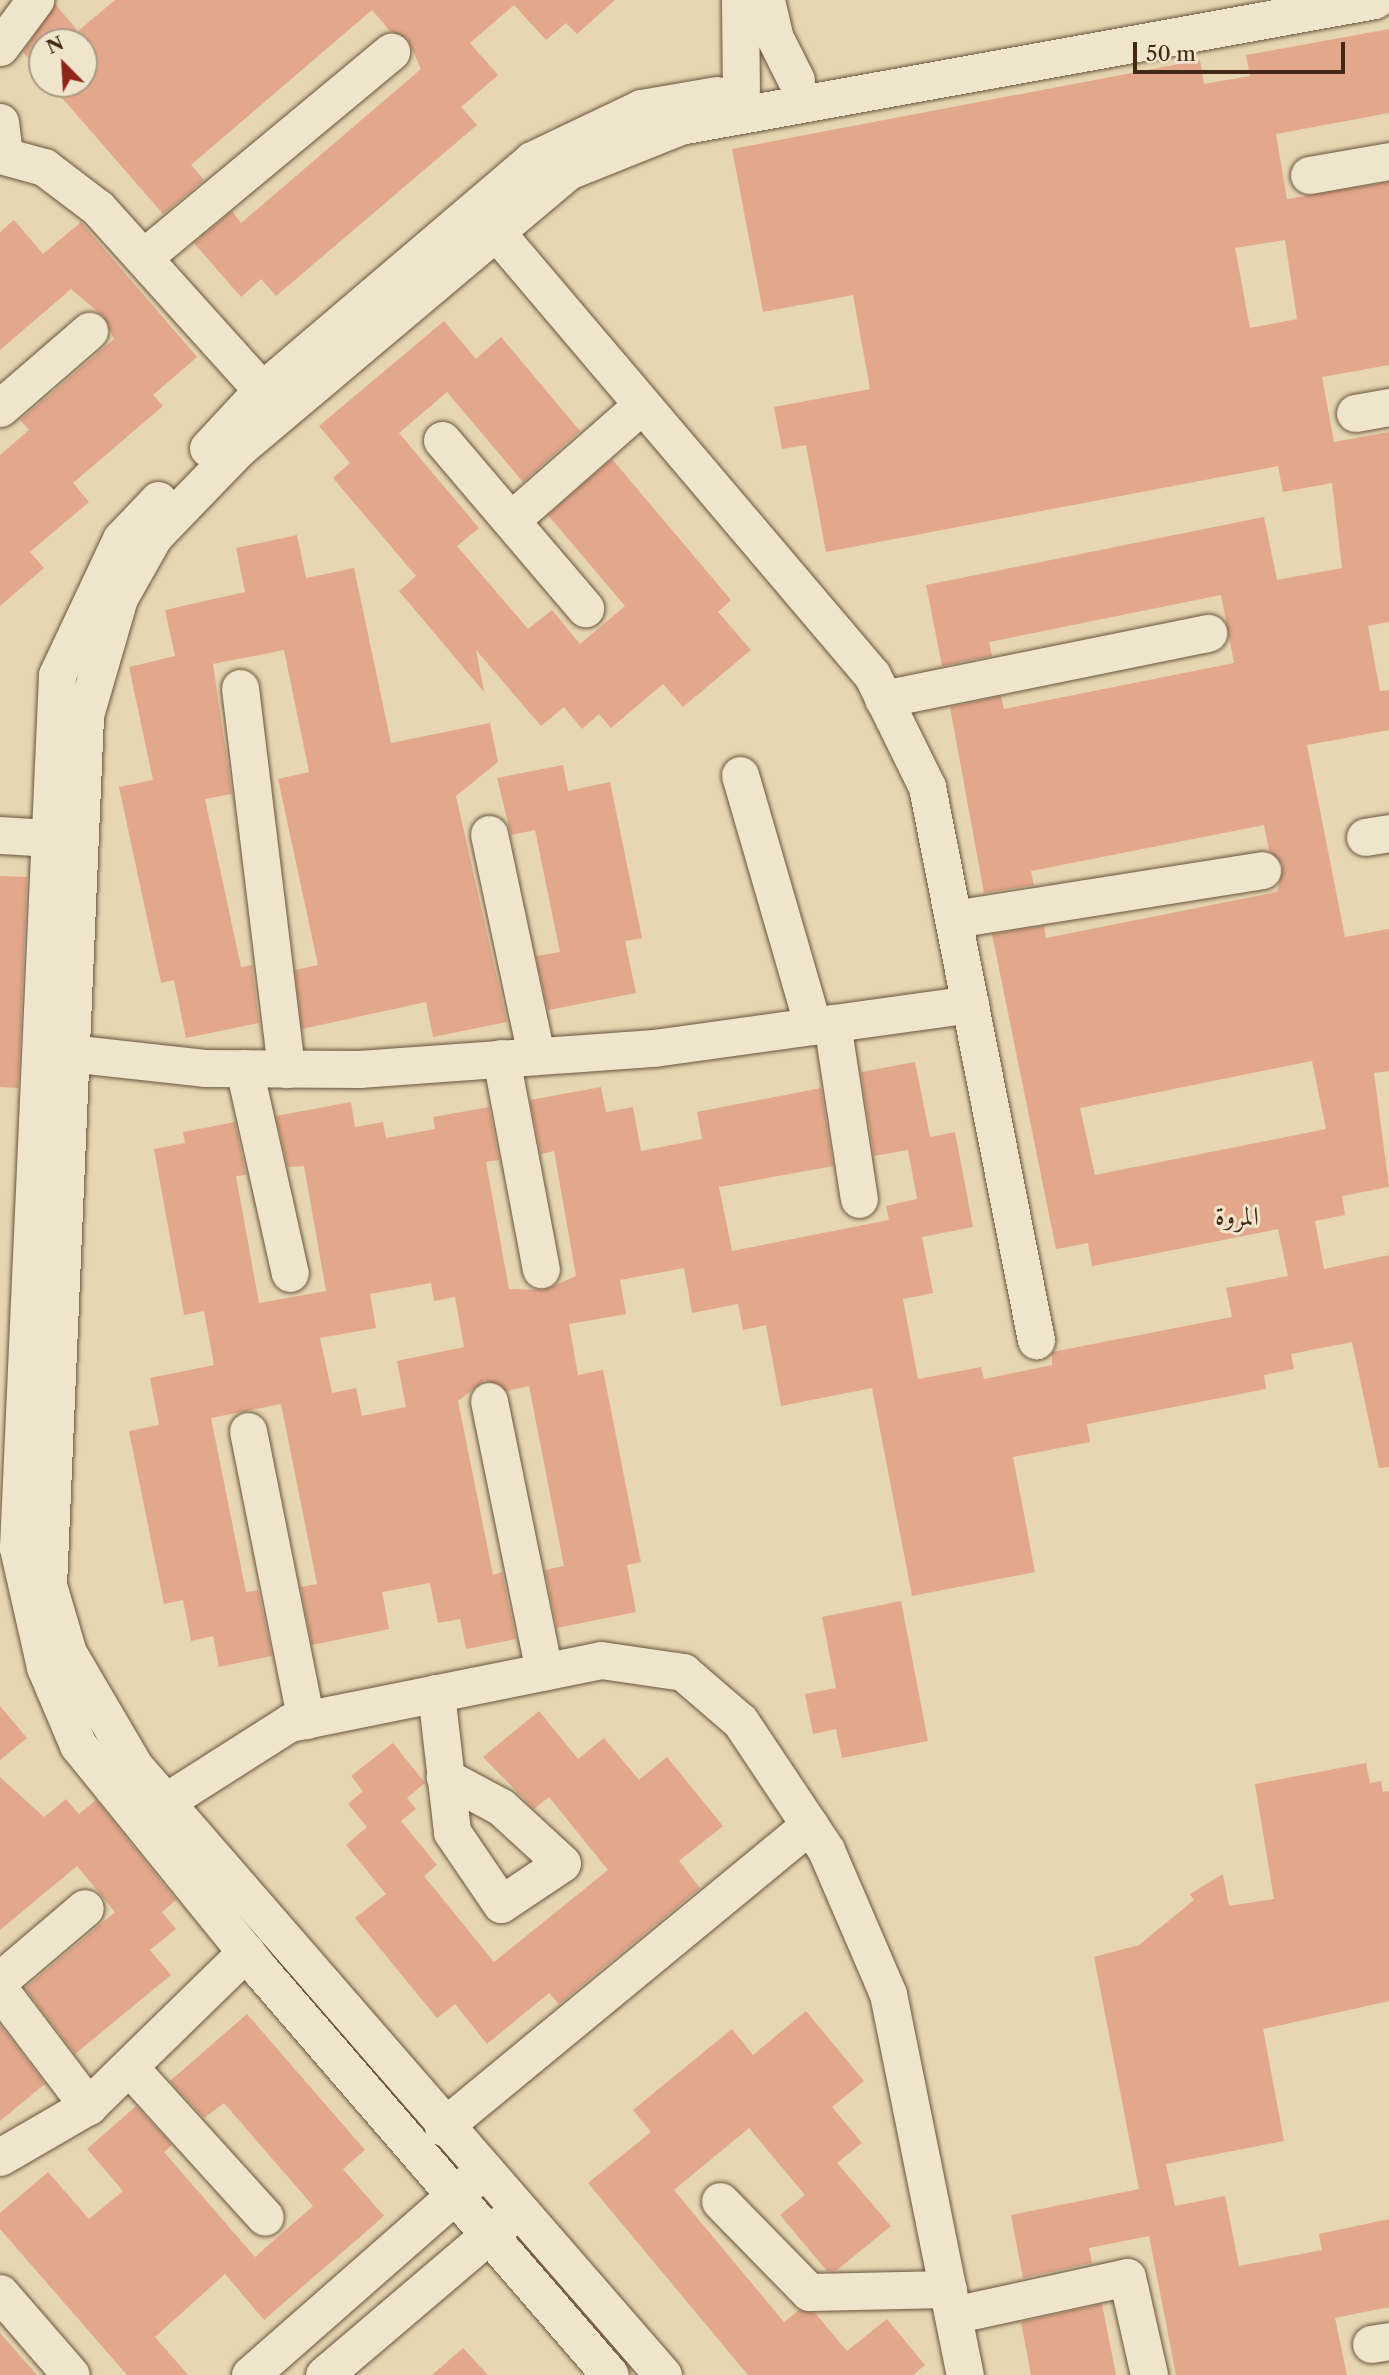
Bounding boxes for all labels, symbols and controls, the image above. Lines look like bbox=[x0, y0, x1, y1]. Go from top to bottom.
north arrow bbox=[28, 28, 98, 98]
scale bar bbox=[1137, 28, 1349, 72]
text: N bbox=[43, 31, 67, 59]
text: 50 m bbox=[1146, 41, 1196, 66]
district label: المروة bbox=[1215, 1201, 1259, 1233]

